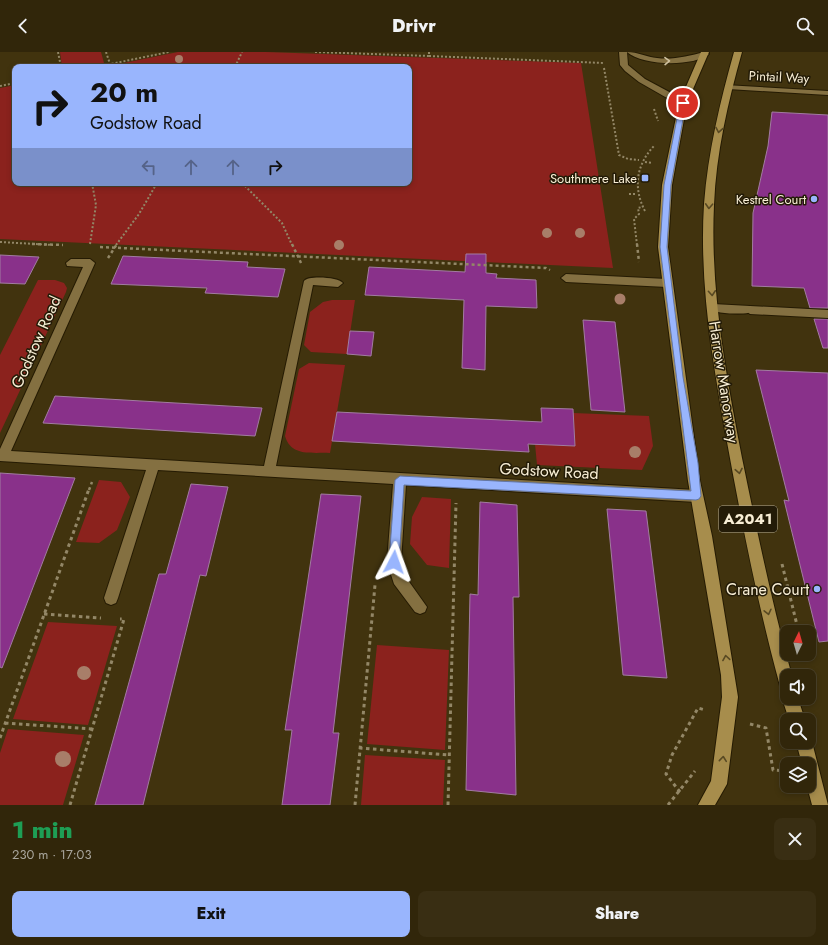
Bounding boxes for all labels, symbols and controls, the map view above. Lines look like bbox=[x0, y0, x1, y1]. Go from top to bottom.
text: Drivr bbox=[392, 13, 436, 39]
icon: back bbox=[12, 15, 34, 37]
icon: search bbox=[794, 15, 816, 37]
one-way arrow bbox=[664, 57, 670, 65]
street label: Pintail Way bbox=[748, 66, 810, 88]
text: 20 m bbox=[90, 72, 158, 113]
icon: right bbox=[24, 80, 76, 132]
pin bbox=[666, 86, 700, 120]
icon: arrive bbox=[672, 92, 694, 114]
text: Godstow Road bbox=[90, 110, 202, 136]
one-way arrow bbox=[716, 127, 724, 133]
icon: left bbox=[138, 156, 160, 178]
icon: ahead bbox=[180, 156, 202, 178]
icon: ahead bbox=[222, 156, 244, 178]
icon: right bbox=[264, 156, 286, 178]
place label: Southmere Lake bbox=[550, 169, 637, 188]
marker: Southmere Lake bbox=[640, 173, 650, 183]
place label: Kestrel Court bbox=[736, 190, 807, 209]
marker: Kestrel Court bbox=[809, 194, 819, 204]
one-way arrow bbox=[705, 203, 713, 209]
one-way arrow bbox=[707, 290, 716, 296]
street label: Godstow Road bbox=[5, 292, 67, 392]
street label: Harrow Manorway bbox=[703, 319, 745, 446]
street label: Godstow Road bbox=[499, 457, 599, 485]
one-way arrow bbox=[734, 468, 742, 474]
road number: A2041 bbox=[719, 506, 777, 532]
position arrow bbox=[373, 541, 415, 583]
place label: Crane Court bbox=[726, 578, 809, 601]
marker: Crane Court bbox=[812, 584, 822, 594]
one-way arrow bbox=[763, 609, 771, 616]
north arrow bbox=[780, 625, 816, 661]
map controls bbox=[780, 625, 816, 793]
one-way arrow bbox=[722, 655, 730, 662]
button: sound bbox=[780, 669, 816, 705]
button: search bbox=[780, 713, 816, 749]
one-way arrow bbox=[718, 756, 727, 762]
button: layers bbox=[780, 757, 816, 793]
text: 1 min bbox=[12, 812, 73, 847]
button: close bbox=[774, 818, 816, 860]
text: 230 m · 17:03 bbox=[12, 845, 92, 864]
button: Exit bbox=[12, 891, 410, 937]
button: Share bbox=[418, 891, 816, 937]

